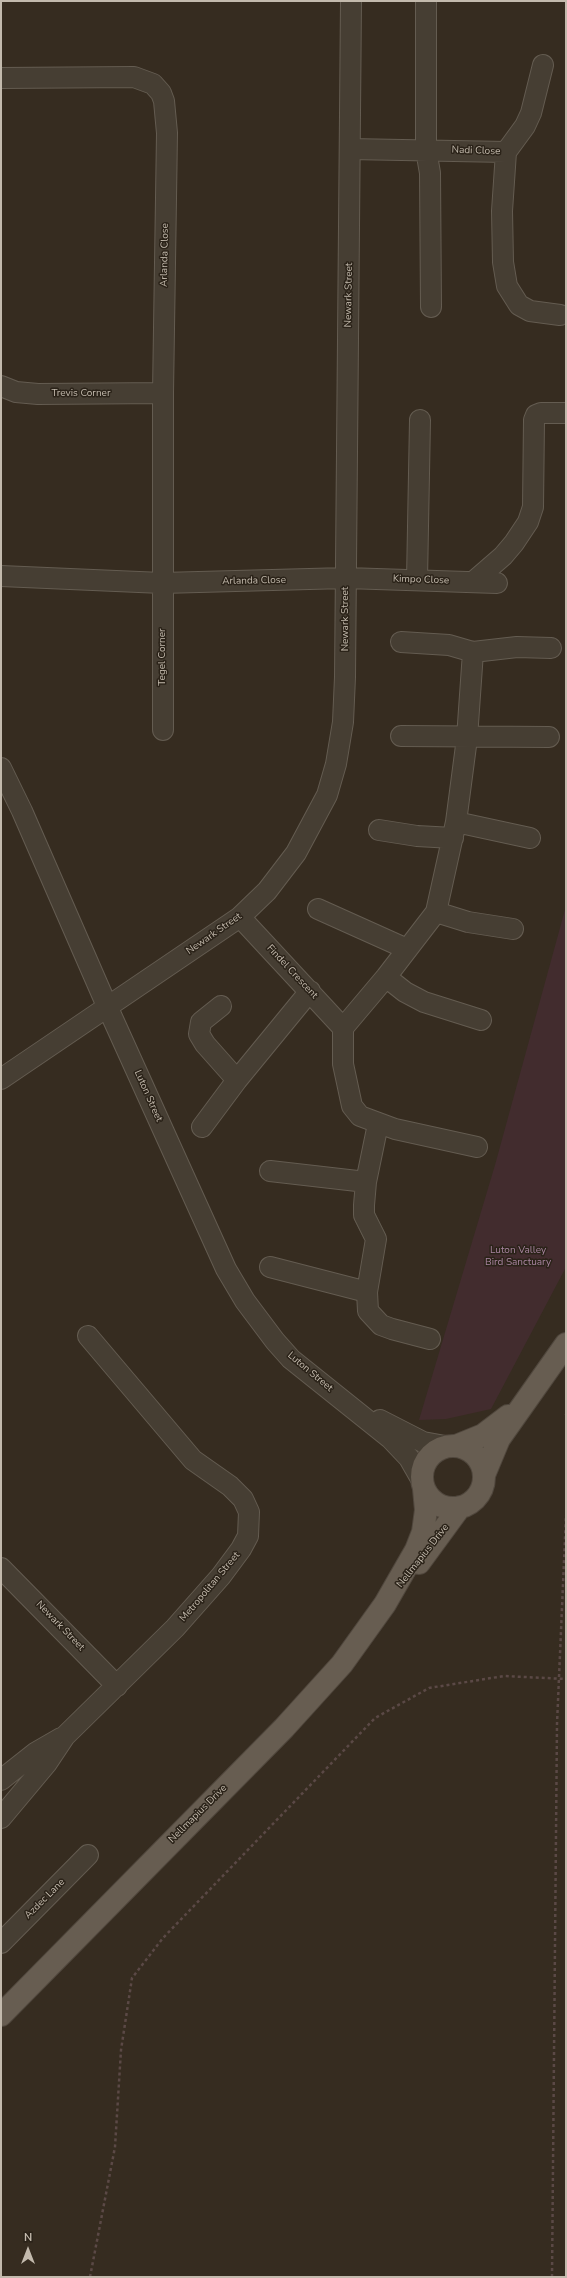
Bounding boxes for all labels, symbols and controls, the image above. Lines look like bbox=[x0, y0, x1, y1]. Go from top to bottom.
street label: Nadi Close bbox=[451, 144, 501, 158]
street label: Arlanda Close bbox=[158, 223, 172, 287]
street label: Newark Street bbox=[342, 263, 356, 327]
street label: Trevis Corner bbox=[52, 388, 110, 400]
street label: Kimpo Close bbox=[393, 573, 449, 587]
street label: Arlanda Close bbox=[222, 574, 286, 588]
street label: Newark Street bbox=[340, 587, 352, 651]
street label: Tegel Corner bbox=[157, 628, 169, 686]
street label: Newark Street bbox=[184, 911, 244, 957]
street label: Findel Crescent bbox=[264, 942, 320, 1002]
street label: Luton Street bbox=[131, 1068, 165, 1124]
park label: Luton Valley Bird Sanctuary bbox=[485, 1245, 551, 1268]
street label: Luton Street bbox=[285, 1350, 335, 1394]
street label: Nellmapius Drive bbox=[394, 1522, 452, 1590]
street label: Metropolitan Street bbox=[177, 1550, 243, 1624]
street label: Newark Street bbox=[33, 1599, 87, 1653]
street label: Nellmapius Drive bbox=[166, 1782, 230, 1846]
street label: Azdec Lane bbox=[22, 1876, 68, 1922]
north arrow bbox=[8, 2230, 48, 2270]
text: N bbox=[24, 2230, 32, 2245]

